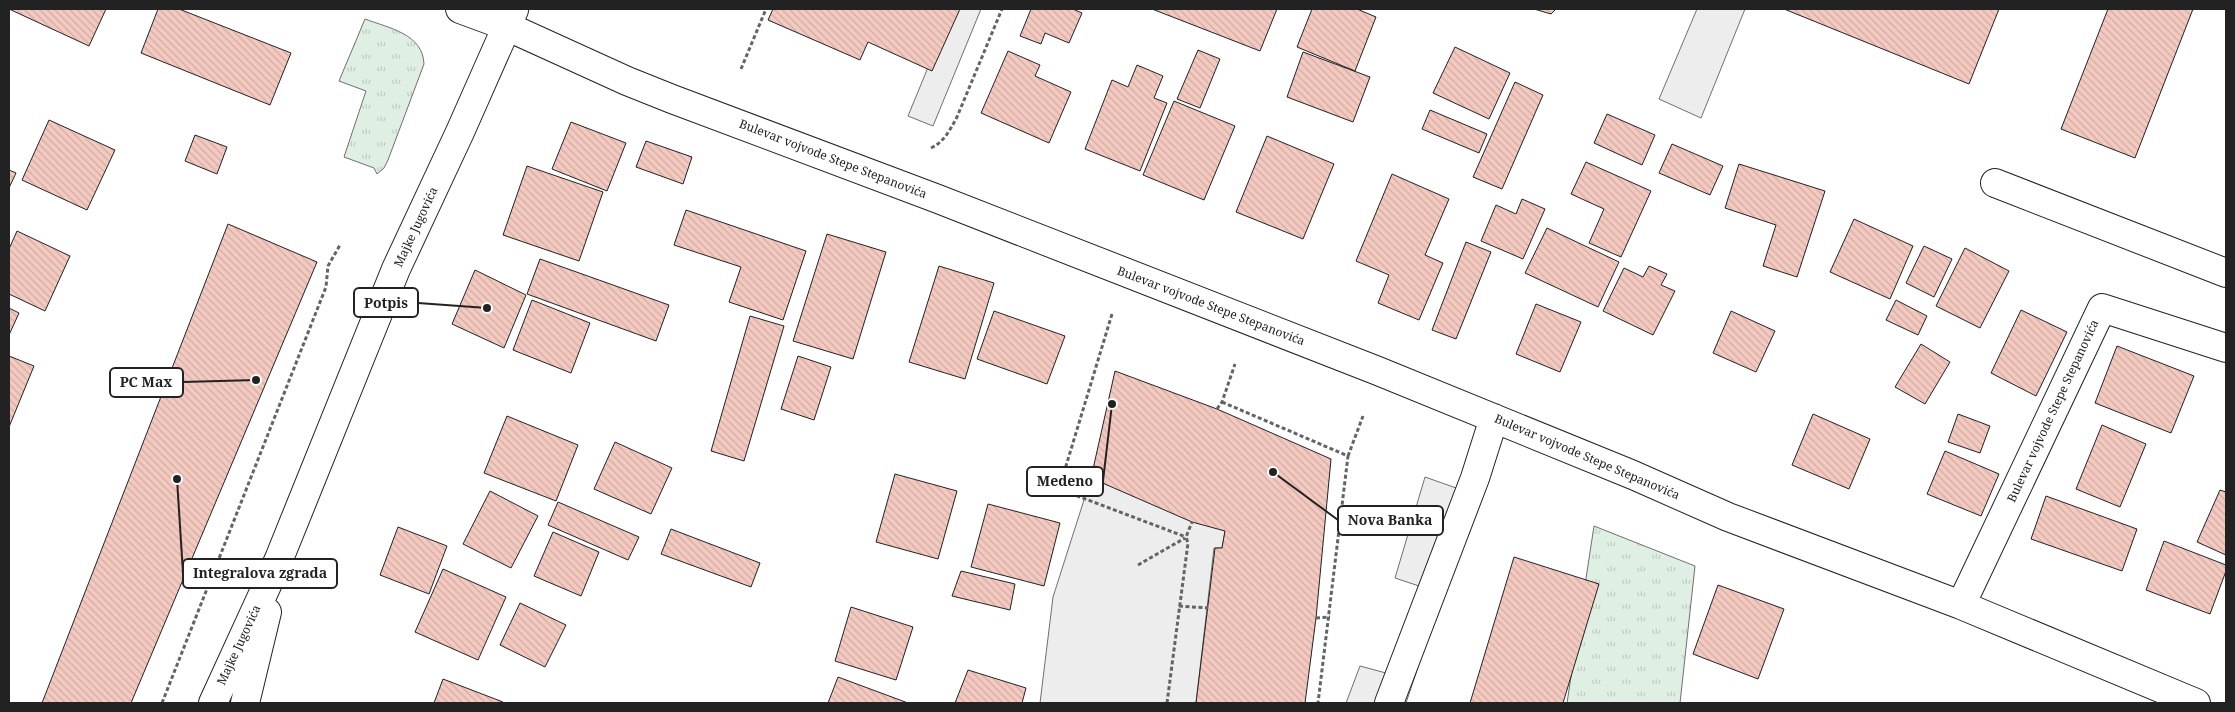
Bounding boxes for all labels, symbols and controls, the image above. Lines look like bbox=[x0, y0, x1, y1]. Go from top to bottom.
street label: Bulevar vojvode Stepe Stepanovića bbox=[737, 115, 930, 202]
street label: Majke Jugovića bbox=[390, 184, 442, 270]
street label: Bulevar vojvode Stepe Stepanovića bbox=[1115, 262, 1308, 349]
callout: Potpis bbox=[354, 288, 418, 317]
text: Potpis bbox=[364, 293, 408, 312]
street label: Bulevar vojvode Stepe Stepanovića bbox=[2003, 316, 2103, 505]
callout: PC Max bbox=[110, 368, 183, 397]
text: PC Max bbox=[120, 372, 172, 391]
street label: Bulevar vojvode Stepe Stepanovića bbox=[1492, 410, 1683, 503]
callout: Medeno bbox=[1027, 467, 1103, 496]
text: Medeno bbox=[1037, 471, 1093, 490]
callout: Nova Banka bbox=[1338, 506, 1443, 535]
text: Nova Banka bbox=[1348, 510, 1432, 529]
callout: Integralova zgrada bbox=[183, 559, 337, 588]
text: Integralova zgrada bbox=[193, 563, 327, 582]
street label: Majke Jugovića bbox=[213, 602, 265, 688]

